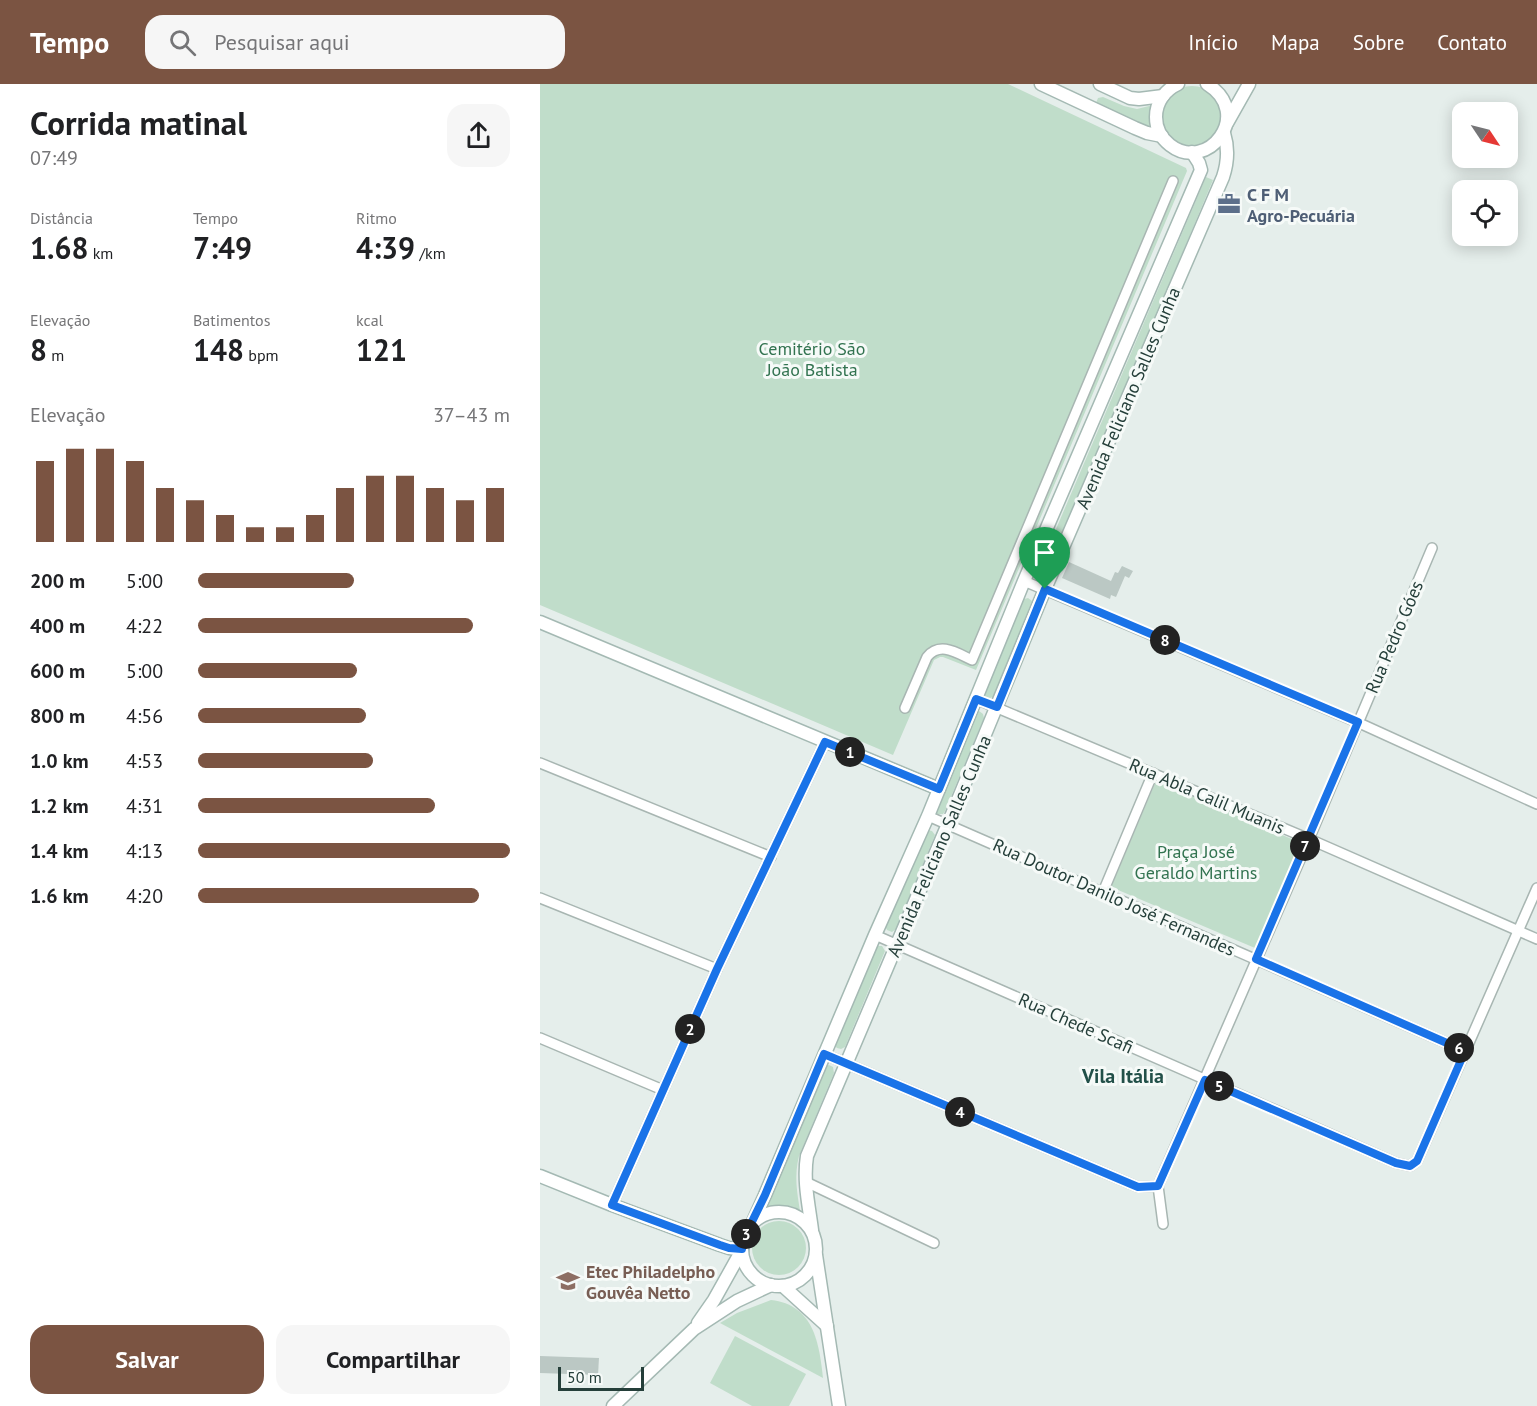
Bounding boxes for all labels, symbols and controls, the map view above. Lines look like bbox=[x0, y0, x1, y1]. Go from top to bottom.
search box bbox=[145, 15, 565, 69]
text: Tempo bbox=[30, 24, 109, 61]
icon: search bbox=[166, 26, 199, 59]
text: Pesquisar aqui bbox=[214, 28, 350, 56]
text: Início bbox=[1188, 29, 1238, 56]
text: Mapa bbox=[1271, 29, 1320, 56]
text: Sobre bbox=[1353, 29, 1404, 56]
text: Contato bbox=[1437, 29, 1507, 56]
text: Corrida matinal bbox=[30, 101, 247, 144]
north arrow bbox=[1452, 102, 1518, 168]
map controls bbox=[1452, 102, 1518, 246]
button: share bbox=[447, 104, 510, 167]
text: 07:49 bbox=[30, 145, 78, 171]
button: locate bbox=[1452, 180, 1518, 246]
place label: C F M Agro-Pecuária bbox=[1247, 183, 1355, 227]
office icon: C F M Agro-Pecuária bbox=[1216, 191, 1242, 217]
text: Distância bbox=[30, 208, 93, 228]
text: Tempo bbox=[193, 208, 238, 228]
text: Ritmo bbox=[356, 208, 397, 228]
text: 1.68 bbox=[30, 228, 88, 267]
text: 7:49 bbox=[193, 228, 252, 267]
text: 4:39 bbox=[356, 228, 415, 267]
text: km bbox=[88, 243, 113, 263]
text: /km bbox=[415, 243, 446, 263]
street label: Avenida Feliciano Salles Cunha bbox=[1071, 283, 1185, 513]
text: Elevação bbox=[30, 310, 90, 330]
text: Batimentos bbox=[193, 310, 270, 330]
text: kcal bbox=[356, 310, 383, 330]
text: 8 bbox=[30, 330, 47, 369]
text: 148 bbox=[193, 330, 244, 369]
text: 121 bbox=[356, 330, 407, 369]
park label: Cemitério São João Batista bbox=[759, 337, 865, 381]
text: m bbox=[47, 345, 64, 365]
text: bpm bbox=[244, 345, 279, 365]
text: Elevação bbox=[30, 402, 106, 428]
text: 37–43 m bbox=[433, 402, 510, 428]
pin bbox=[1019, 527, 1070, 589]
icon: arrive bbox=[1028, 536, 1061, 569]
text: 200 m bbox=[30, 568, 85, 594]
text: 5:00 bbox=[126, 568, 163, 594]
street label: Rua Pedro Góes bbox=[1360, 577, 1428, 697]
text: 400 m bbox=[30, 613, 85, 639]
text: 4:22 bbox=[126, 613, 163, 639]
pin: 8 bbox=[1150, 625, 1180, 655]
text: 8 bbox=[1160, 630, 1170, 650]
text: 600 m bbox=[30, 658, 85, 684]
text: 5:00 bbox=[126, 658, 163, 684]
text: 800 m bbox=[30, 703, 85, 729]
text: 4:56 bbox=[126, 703, 163, 729]
street label: Avenida Feliciano Salles Cunha bbox=[882, 731, 996, 961]
pin: 1 bbox=[835, 737, 865, 767]
text: 1 bbox=[845, 742, 855, 762]
text: 1.0 km bbox=[30, 748, 89, 774]
text: 4:53 bbox=[126, 748, 163, 774]
street label: Rua Abla Calil Muanis bbox=[1126, 753, 1288, 839]
text: 1.2 km bbox=[30, 793, 89, 819]
text: 4:31 bbox=[126, 793, 163, 819]
pin: 7 bbox=[1290, 831, 1320, 861]
street label: Rua Doutor Danilo José Fernandes bbox=[989, 833, 1239, 961]
text: 7 bbox=[1300, 836, 1310, 856]
text: 1.4 km bbox=[30, 838, 89, 864]
text: 4:13 bbox=[126, 838, 163, 864]
park label: Praça José Geraldo Martins bbox=[1135, 840, 1257, 884]
text: 1.6 km bbox=[30, 883, 89, 909]
text: 4:20 bbox=[126, 883, 163, 909]
street label: Rua Chede Scafi bbox=[1015, 987, 1137, 1059]
pin: 2 bbox=[675, 1014, 705, 1044]
text: 2 bbox=[685, 1019, 695, 1039]
pin: 6 bbox=[1444, 1033, 1474, 1063]
text: 6 bbox=[1454, 1038, 1464, 1058]
district label: Vila Itália bbox=[1081, 1063, 1164, 1089]
pin: 5 bbox=[1204, 1071, 1234, 1101]
text: 5 bbox=[1214, 1076, 1224, 1096]
pin: 4 bbox=[945, 1097, 975, 1127]
text: 4 bbox=[955, 1102, 965, 1122]
pin: 3 bbox=[731, 1219, 761, 1249]
text: 3 bbox=[741, 1224, 751, 1244]
place label: Etec Philadelpho Gouvêa Netto bbox=[586, 1260, 715, 1304]
school or university icon: Etec Philadelpho Gouvêa Netto bbox=[555, 1268, 581, 1294]
button: Salvar bbox=[30, 1325, 264, 1394]
button: Compartilhar bbox=[276, 1325, 510, 1394]
scale bar bbox=[558, 1364, 644, 1392]
text: 50 m bbox=[567, 1367, 602, 1387]

